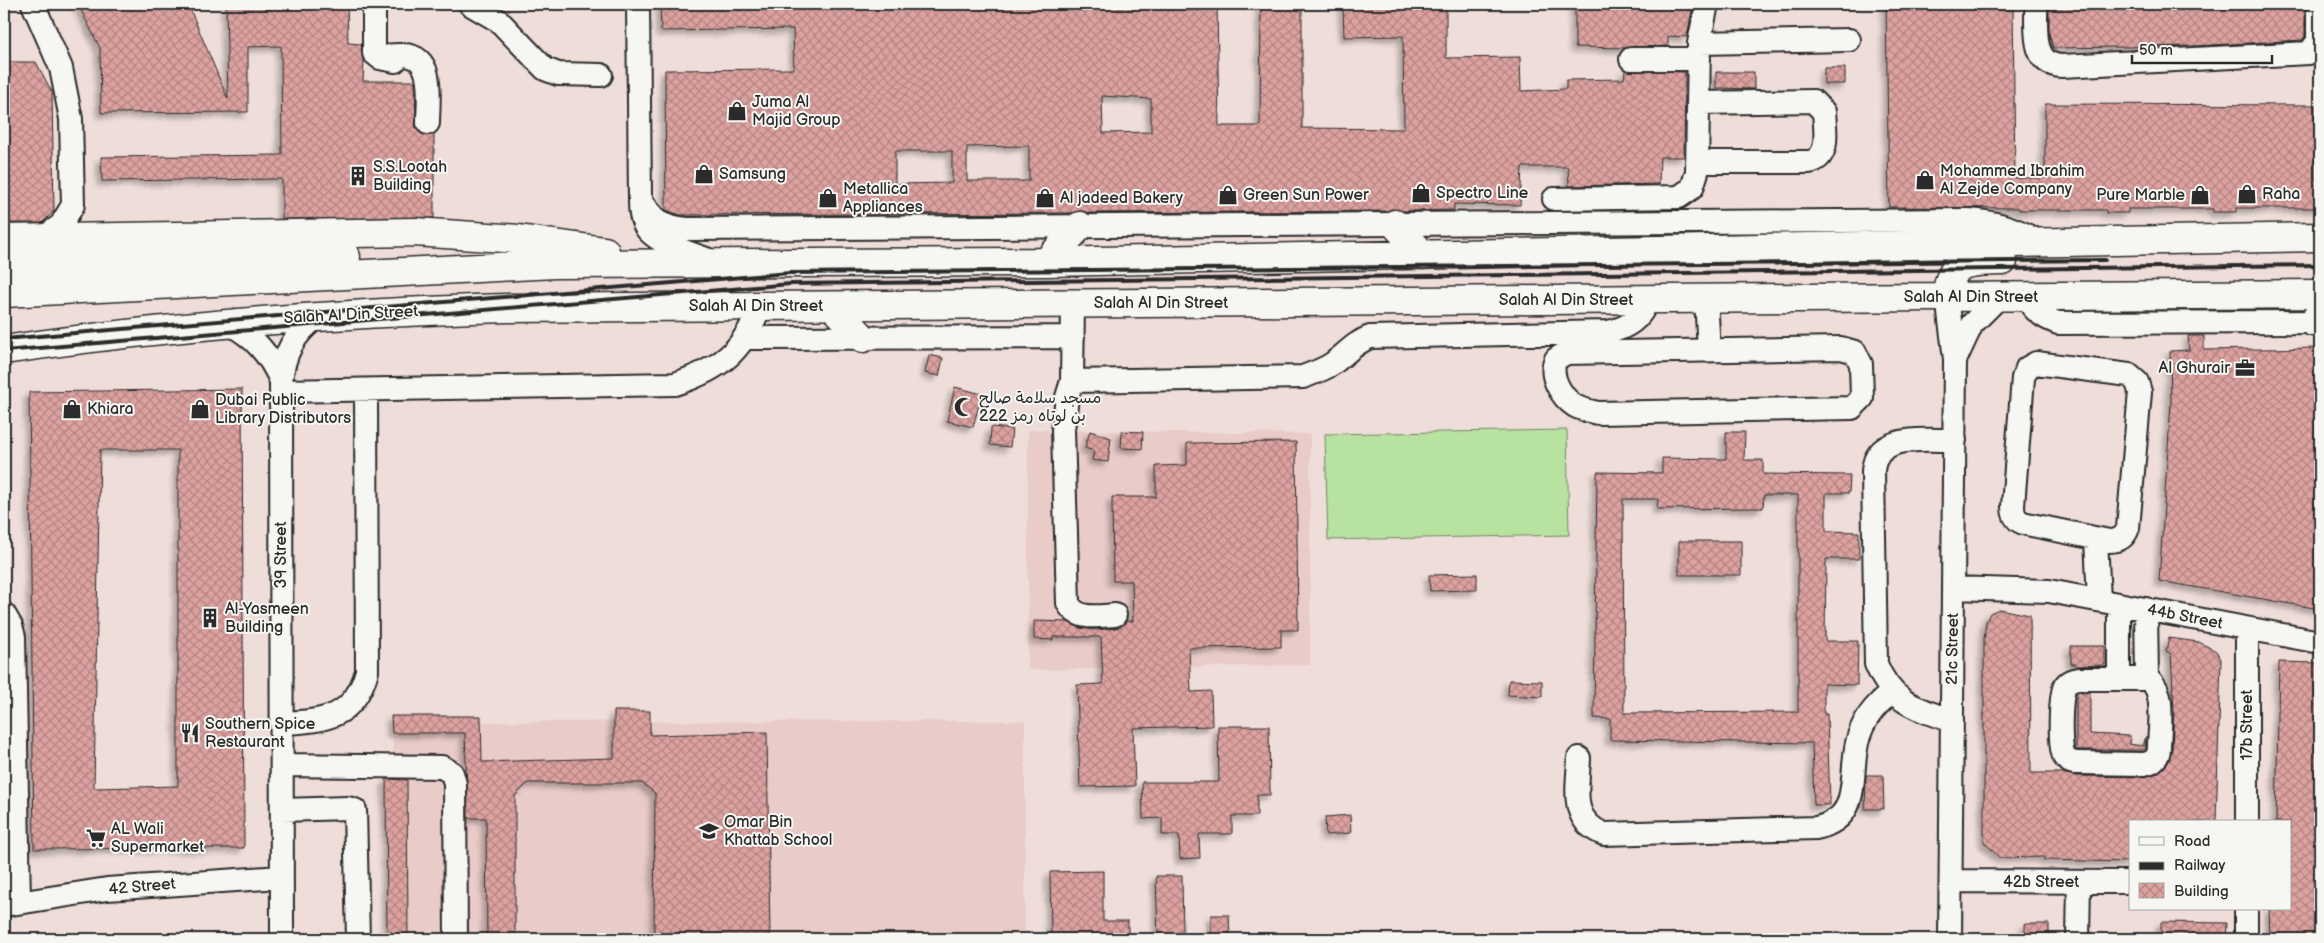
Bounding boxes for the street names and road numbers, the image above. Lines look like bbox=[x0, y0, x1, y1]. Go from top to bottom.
street label: Salah Al Din Street bbox=[1904, 288, 2038, 307]
street label: Salah Al Din Street bbox=[1499, 291, 1633, 310]
street label: Salah Al Din Street bbox=[1094, 294, 1228, 313]
street label: Salah Al Din Street bbox=[689, 297, 823, 316]
street label: Salah Al Din Street bbox=[283, 302, 419, 328]
street label: 39 Street bbox=[272, 521, 291, 589]
street label: 44b Street bbox=[2146, 600, 2224, 634]
street label: 21c Street bbox=[1943, 613, 1963, 685]
street label: 17b Street bbox=[2238, 689, 2257, 761]
street label: 42b Street bbox=[2003, 873, 2079, 892]
street label: 42 Street bbox=[108, 875, 176, 899]

